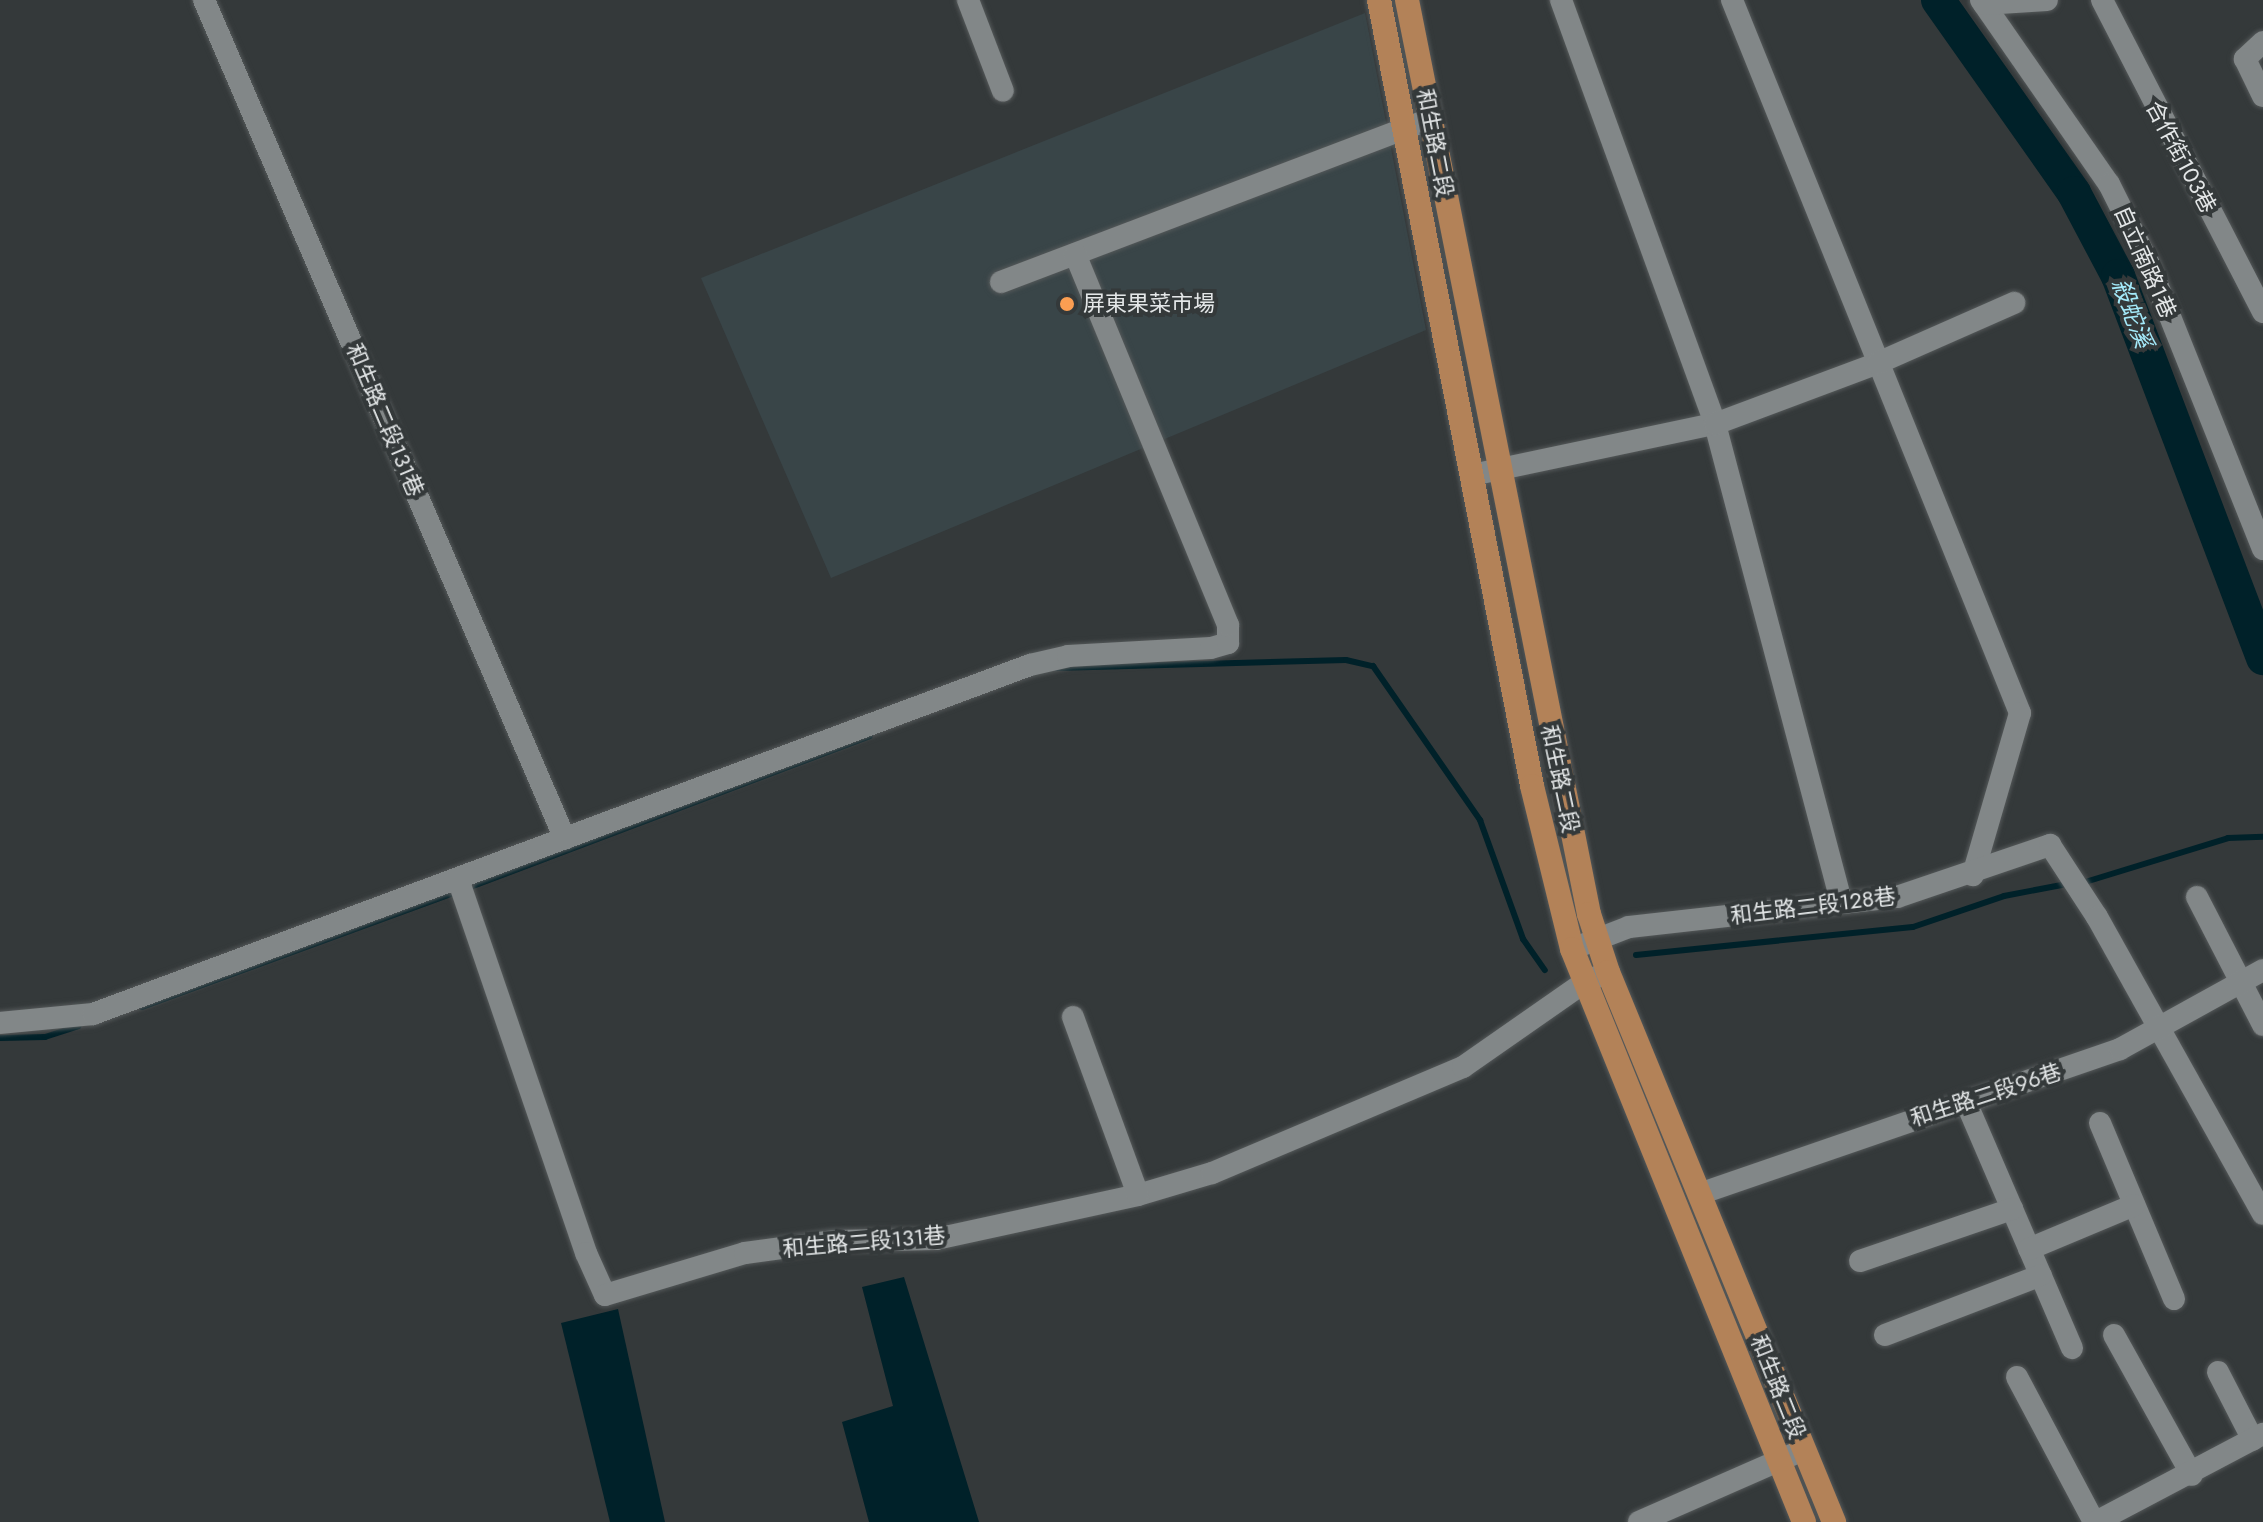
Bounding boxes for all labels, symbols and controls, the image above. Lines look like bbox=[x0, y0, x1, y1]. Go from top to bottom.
street label: 和生路二段 bbox=[1412, 86, 1458, 200]
street label: 合作街103巷 bbox=[2140, 96, 2222, 218]
street label: 自立南路1巷 bbox=[2109, 202, 2181, 322]
water label: 殺蛇溪 bbox=[2106, 274, 2158, 352]
place label: 屏東果菜市場 bbox=[1083, 291, 1215, 317]
marker: 屏東果菜市場 bbox=[1058, 295, 1076, 313]
street label: 和生路二段131巷 bbox=[341, 339, 429, 501]
street label: 和生路二段 bbox=[1536, 722, 1584, 836]
street label: 和生路二段128巷 bbox=[1729, 883, 1897, 929]
street label: 和生路二段96巷 bbox=[1907, 1058, 2065, 1132]
street label: 和生路二段131巷 bbox=[781, 1222, 947, 1262]
street label: 和生路二段 bbox=[1745, 1331, 1811, 1443]

